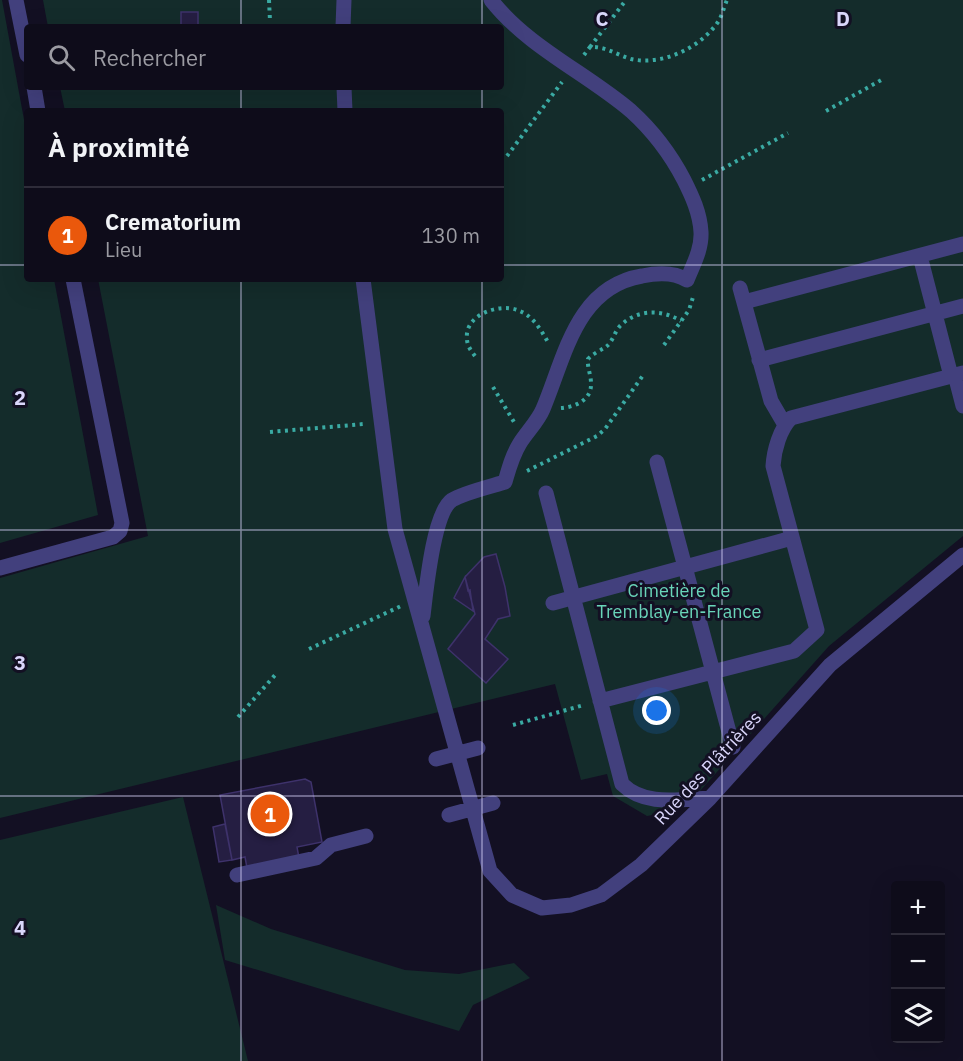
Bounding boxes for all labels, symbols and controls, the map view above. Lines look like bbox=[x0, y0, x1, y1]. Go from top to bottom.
text: C bbox=[595, 5, 609, 32]
text: D bbox=[836, 5, 850, 32]
search box bbox=[24, 24, 504, 90]
icon: search bbox=[45, 41, 78, 74]
text: Rechercher bbox=[93, 43, 206, 72]
text: À proximité bbox=[48, 130, 190, 164]
text: Crematorium bbox=[105, 207, 241, 236]
text: 1 bbox=[62, 222, 74, 249]
text: 130 m bbox=[422, 222, 480, 249]
text: Lieu bbox=[105, 236, 142, 263]
text: 2 bbox=[14, 384, 26, 411]
park label: Cimetière de Tremblay-en-France bbox=[597, 579, 762, 623]
text: 3 bbox=[14, 649, 26, 676]
your location bbox=[642, 696, 671, 725]
street label: Rue des Plâtrières bbox=[649, 706, 766, 829]
pin: 1 bbox=[250, 792, 290, 836]
map controls bbox=[891, 881, 945, 1043]
button: + bbox=[891, 881, 945, 935]
text: 4 bbox=[14, 914, 26, 941]
button: − bbox=[891, 935, 945, 989]
button: layers bbox=[891, 989, 945, 1043]

